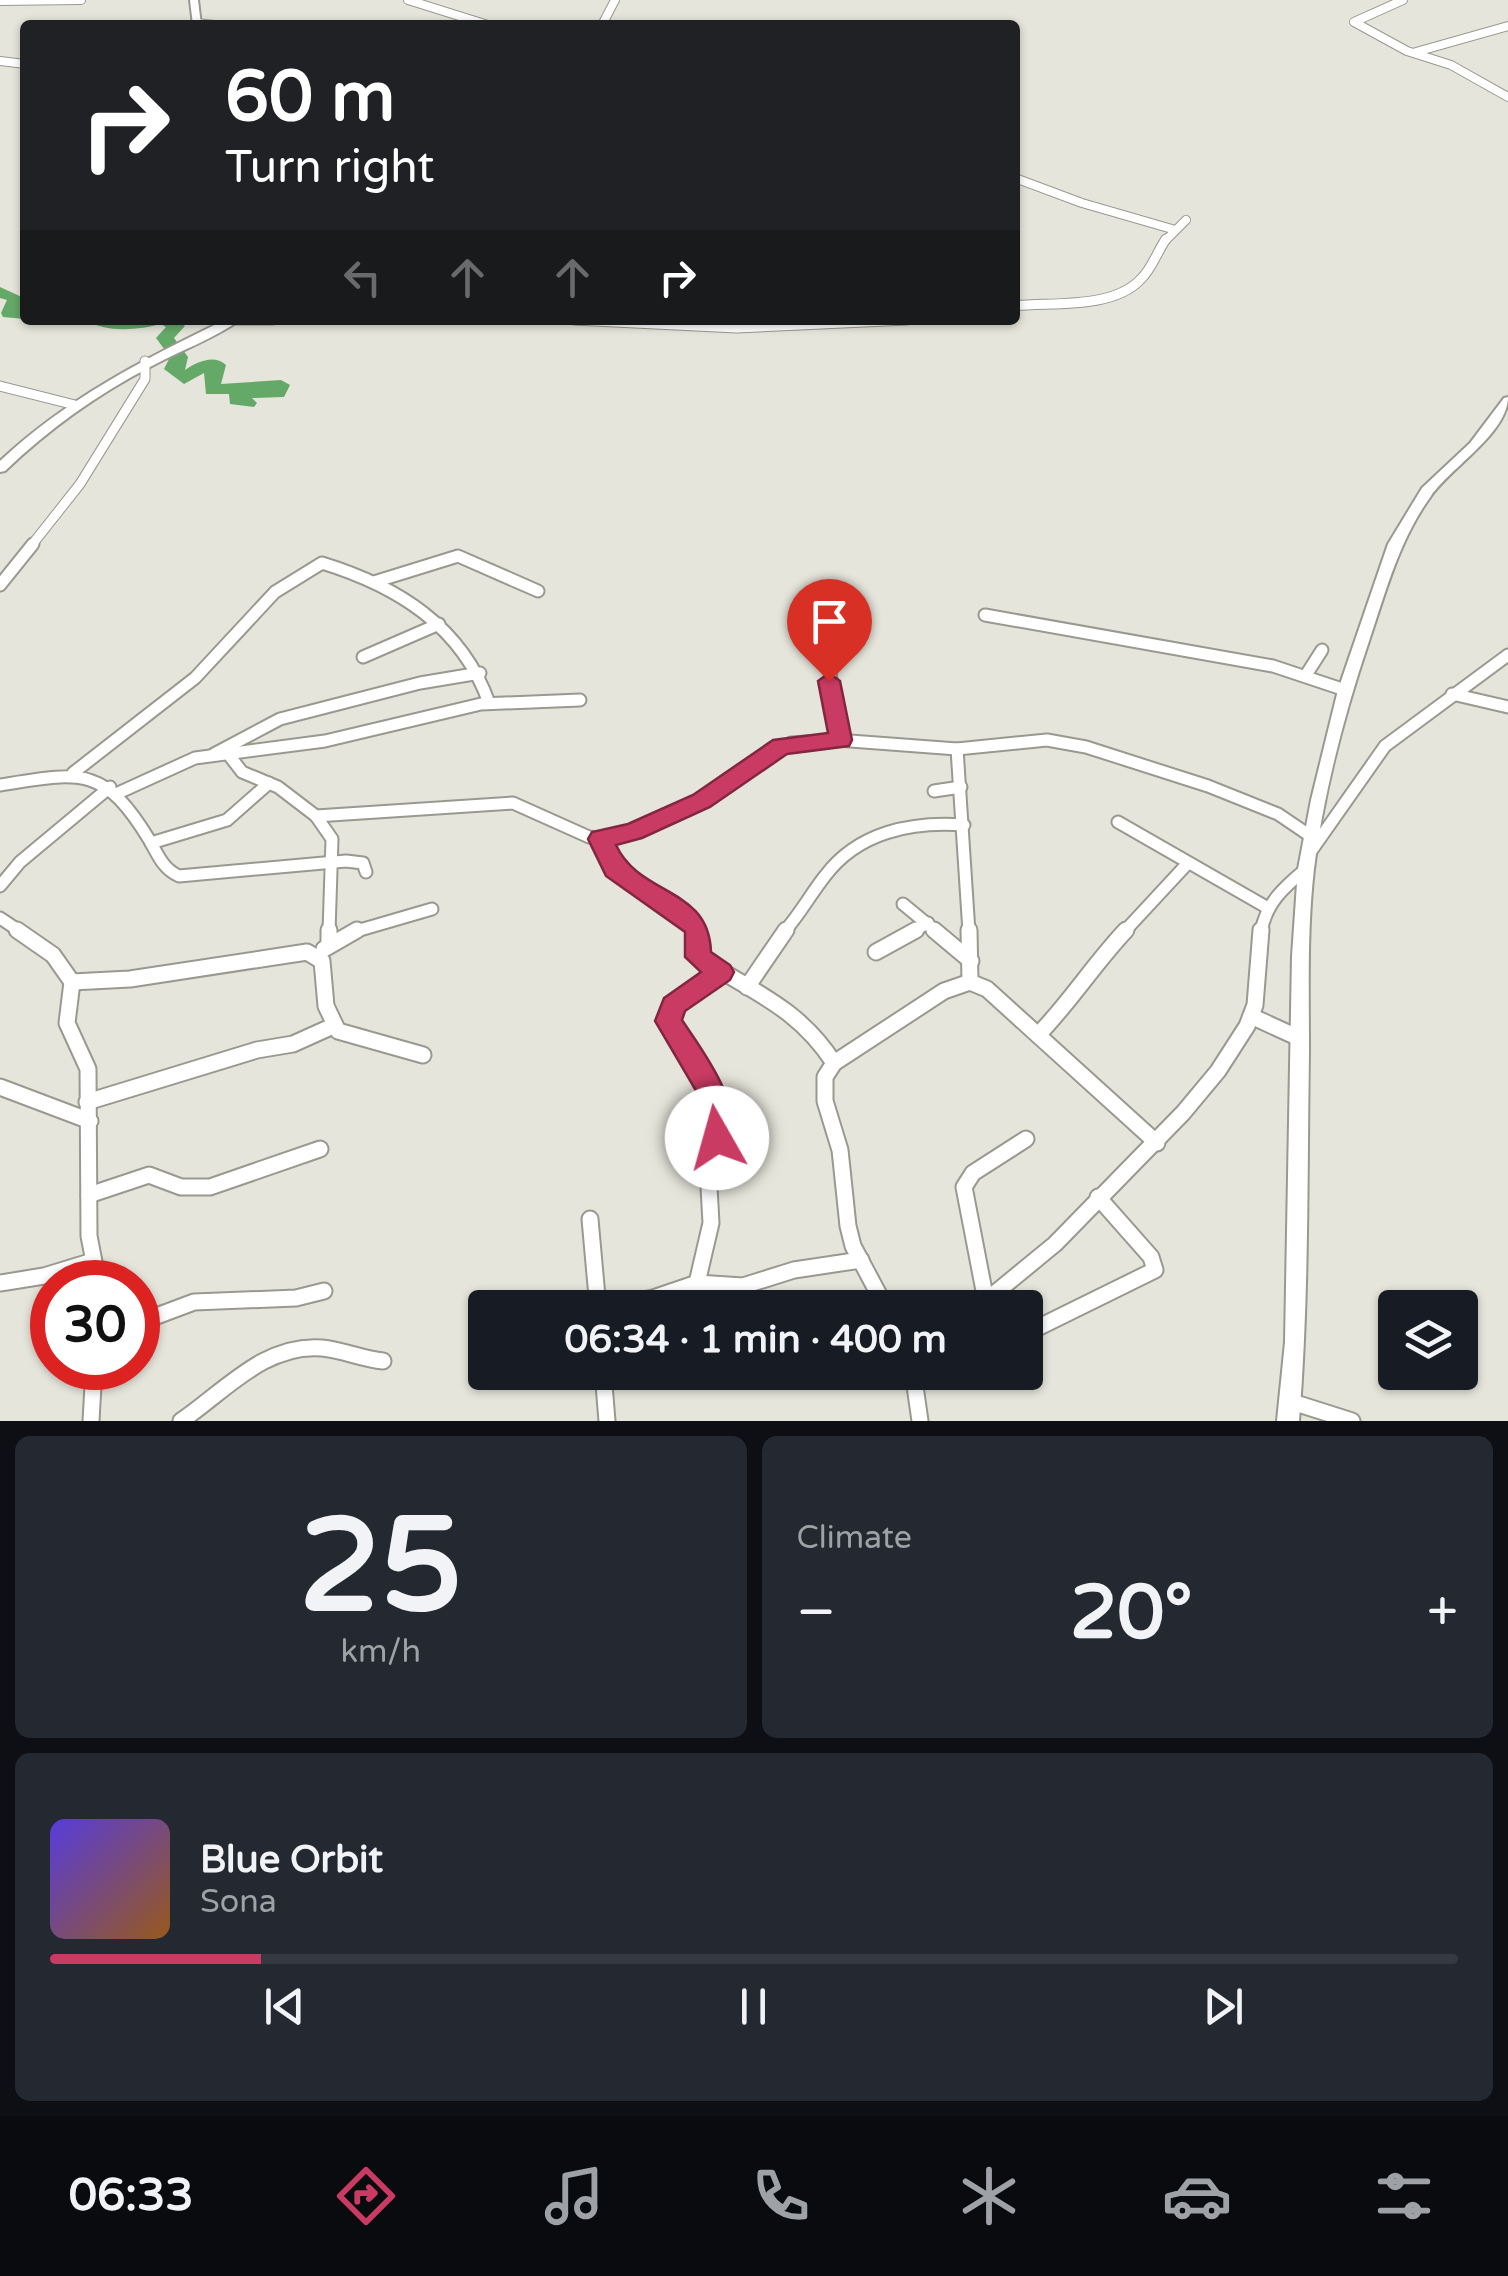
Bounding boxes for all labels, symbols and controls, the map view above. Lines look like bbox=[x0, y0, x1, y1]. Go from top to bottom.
text: 60 m bbox=[225, 56, 395, 140]
icon: right bbox=[60, 60, 190, 190]
text: Turn right bbox=[225, 141, 434, 195]
icon: left bbox=[335, 250, 390, 305]
icon: ahead bbox=[440, 250, 495, 305]
icon: ahead bbox=[545, 250, 600, 305]
icon: right bbox=[650, 250, 705, 305]
pin bbox=[787, 579, 872, 682]
icon: arrive bbox=[802, 594, 857, 649]
position arrow bbox=[665, 1086, 769, 1190]
speed limit sign: 30 bbox=[30, 1260, 160, 1390]
map controls bbox=[1378, 1290, 1478, 1390]
button: layers bbox=[1378, 1290, 1478, 1390]
text: 06:34 · 1 min · 400 m bbox=[564, 1317, 947, 1363]
text: 25 bbox=[299, 1490, 462, 1646]
text: Climate bbox=[797, 1519, 912, 1557]
text: 20° bbox=[1070, 1568, 1193, 1658]
text: − bbox=[797, 1580, 836, 1646]
text: + bbox=[1427, 1580, 1458, 1646]
text: km/h bbox=[341, 1633, 421, 1671]
text: Blue Orbit bbox=[200, 1837, 383, 1883]
text: Sona bbox=[200, 1883, 277, 1921]
icon: previous bbox=[257, 1979, 312, 2034]
icon: pause bbox=[726, 1979, 781, 2034]
icon: next bbox=[1196, 1979, 1251, 2034]
icon: directions bbox=[331, 2161, 401, 2231]
icon: music bbox=[539, 2161, 609, 2231]
icon: phone bbox=[746, 2161, 816, 2231]
icon: climate bbox=[954, 2161, 1024, 2231]
icon: car bbox=[1162, 2161, 1232, 2231]
icon: filters bbox=[1369, 2161, 1439, 2231]
text: 06:33 bbox=[69, 2169, 194, 2223]

